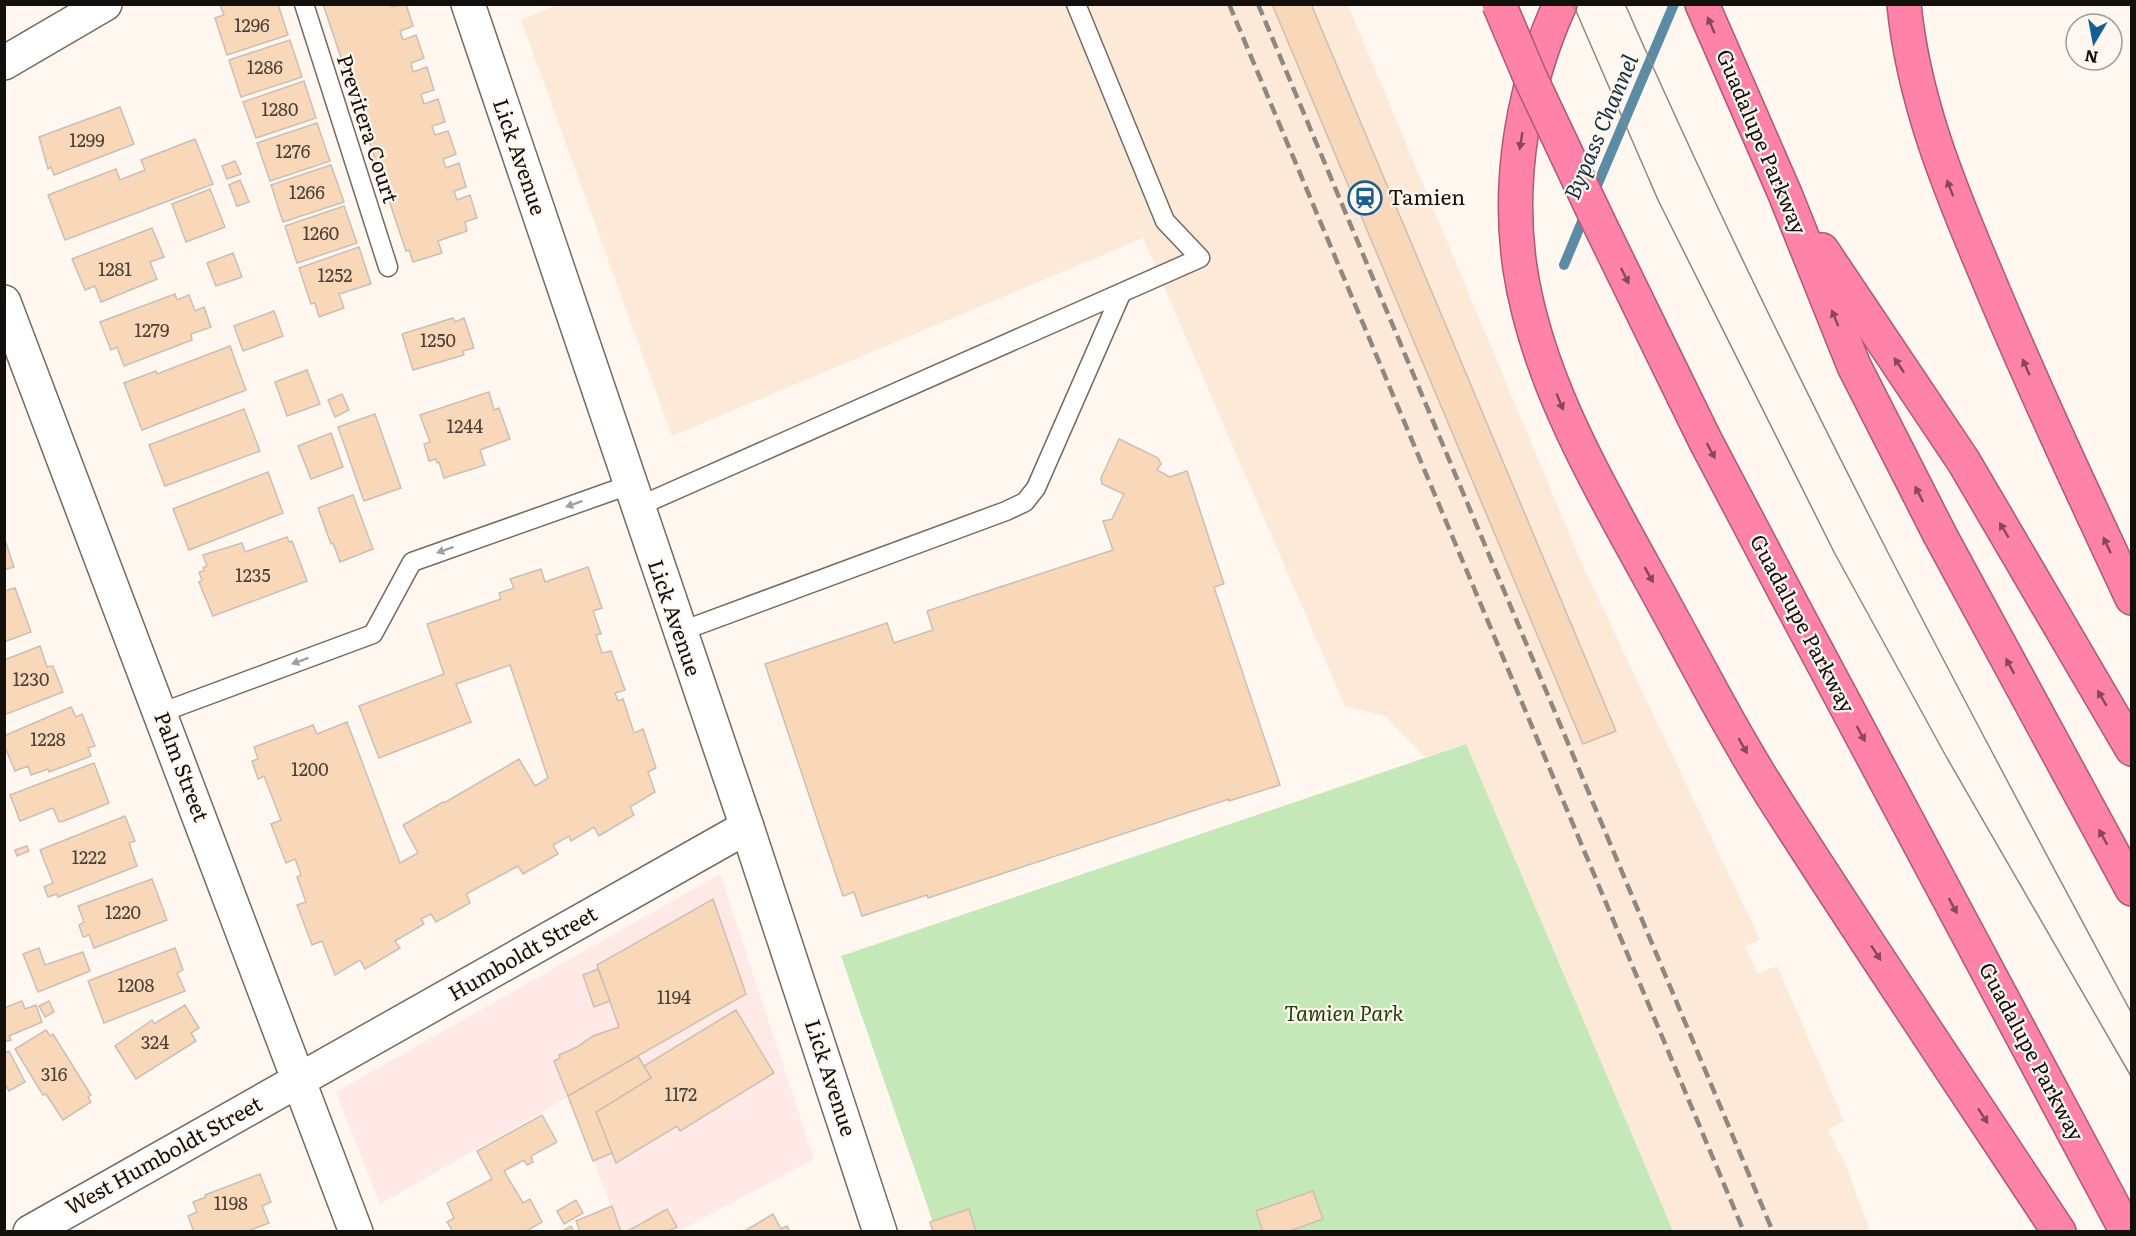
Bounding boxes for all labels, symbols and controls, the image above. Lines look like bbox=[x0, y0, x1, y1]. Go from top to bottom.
house number: 1296 bbox=[234, 11, 270, 38]
north arrow bbox=[2064, 12, 2124, 72]
one-way arrow bbox=[1706, 16, 1715, 33]
street label: Guadalupe Parkway bbox=[1710, 44, 1817, 239]
text: N bbox=[2083, 45, 2100, 71]
water label: Bypass Channel bbox=[1554, 48, 1645, 204]
street label: Previtera Court bbox=[331, 50, 408, 207]
house number: 1286 bbox=[247, 53, 283, 80]
street label: Lick Avenue bbox=[487, 94, 556, 219]
house number: 1280 bbox=[262, 95, 298, 122]
house number: 1299 bbox=[69, 126, 105, 153]
one-way arrow bbox=[1516, 132, 1525, 151]
house number: 1276 bbox=[275, 137, 311, 164]
house number: 1266 bbox=[289, 178, 325, 205]
one-way arrow bbox=[1945, 178, 1955, 196]
station icon: Tamien bbox=[1347, 180, 1383, 216]
place label: Tamien bbox=[1388, 180, 1465, 211]
house number: 1260 bbox=[303, 219, 339, 246]
house number: 1281 bbox=[98, 255, 132, 282]
house number: 1252 bbox=[318, 261, 352, 288]
one-way arrow bbox=[1620, 267, 1629, 284]
one-way arrow bbox=[1830, 309, 1839, 327]
house number: 1279 bbox=[135, 316, 169, 343]
house number: 1250 bbox=[420, 326, 456, 353]
one-way arrow bbox=[1894, 357, 1905, 374]
one-way arrow bbox=[2021, 358, 2031, 376]
one-way arrow bbox=[1555, 393, 1565, 411]
house number: 1244 bbox=[447, 412, 483, 439]
one-way arrow bbox=[1706, 442, 1716, 459]
one-way arrow bbox=[1914, 485, 1924, 502]
one-way arrow bbox=[565, 500, 583, 510]
one-way arrow bbox=[1999, 522, 2010, 538]
street label: Guadalupe Parkway bbox=[1744, 528, 1865, 718]
one-way arrow bbox=[2102, 535, 2112, 553]
one-way arrow bbox=[436, 546, 454, 556]
street label: Lick Avenue bbox=[642, 555, 711, 680]
house number: 1235 bbox=[235, 561, 271, 588]
one-way arrow bbox=[1644, 567, 1654, 584]
one-way arrow bbox=[291, 656, 309, 666]
one-way arrow bbox=[2005, 658, 2015, 675]
house number: 1230 bbox=[13, 665, 49, 692]
one-way arrow bbox=[2097, 689, 2107, 706]
street label: Palm Street bbox=[148, 707, 219, 826]
house number: 1228 bbox=[30, 725, 66, 752]
one-way arrow bbox=[1856, 726, 1866, 743]
one-way arrow bbox=[1738, 737, 1748, 754]
house number: 1200 bbox=[291, 755, 329, 782]
one-way arrow bbox=[2098, 829, 2108, 846]
house number: 1222 bbox=[72, 843, 106, 870]
street label: Humboldt Street bbox=[442, 896, 602, 1007]
house number: 1220 bbox=[105, 898, 141, 925]
one-way arrow bbox=[1948, 898, 1958, 915]
one-way arrow bbox=[1870, 945, 1881, 961]
street label: Guadalupe Parkway bbox=[1973, 956, 2094, 1146]
house number: 1208 bbox=[118, 971, 154, 998]
house number: 1194 bbox=[657, 983, 691, 1010]
park label: Tamien Park bbox=[1284, 996, 1404, 1027]
street label: Lick Avenue bbox=[799, 1015, 866, 1140]
house number: 324 bbox=[141, 1028, 169, 1055]
house number: 316 bbox=[41, 1060, 68, 1087]
house number: 1172 bbox=[665, 1080, 697, 1107]
street label: West Humboldt Street bbox=[59, 1086, 267, 1221]
one-way arrow bbox=[1978, 1108, 1989, 1124]
house number: 1198 bbox=[214, 1189, 248, 1216]

